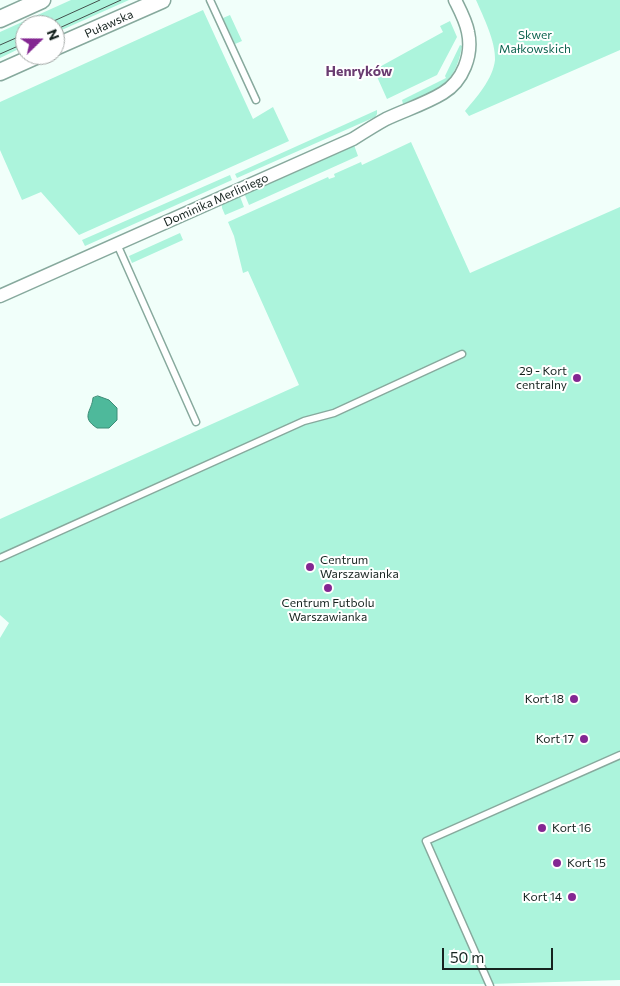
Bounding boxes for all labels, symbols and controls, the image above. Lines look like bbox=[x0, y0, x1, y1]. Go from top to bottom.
street label: Puławska bbox=[82, 7, 136, 41]
north arrow bbox=[15, 15, 65, 65]
text: N bbox=[44, 27, 63, 43]
park label: Skwer Małkowskich bbox=[499, 28, 571, 56]
district label: Henryków bbox=[326, 63, 392, 79]
street label: Dominika Merliniego bbox=[161, 170, 271, 230]
place label: 29 - Kort centralny bbox=[516, 364, 567, 392]
marker: 29 - Kort centralny bbox=[571, 372, 583, 384]
place label: Centrum Warszawianka bbox=[320, 553, 399, 581]
marker: Centrum Warszawianka bbox=[304, 561, 316, 573]
marker: Centrum Futbolu Warszawianka bbox=[322, 582, 334, 594]
place label: Centrum Futbolu Warszawianka bbox=[282, 596, 374, 624]
place label: Kort 18 bbox=[525, 692, 564, 706]
marker: Kort 18 bbox=[568, 693, 580, 705]
place label: Kort 17 bbox=[536, 732, 574, 746]
marker: Kort 17 bbox=[578, 733, 590, 745]
place label: Kort 16 bbox=[552, 821, 591, 835]
marker: Kort 16 bbox=[536, 822, 548, 834]
place label: Kort 15 bbox=[567, 856, 606, 870]
marker: Kort 15 bbox=[551, 857, 563, 869]
place label: Kort 14 bbox=[523, 890, 562, 904]
marker: Kort 14 bbox=[566, 891, 578, 903]
scale bar bbox=[445, 938, 556, 970]
text: 50 m bbox=[450, 948, 484, 966]

